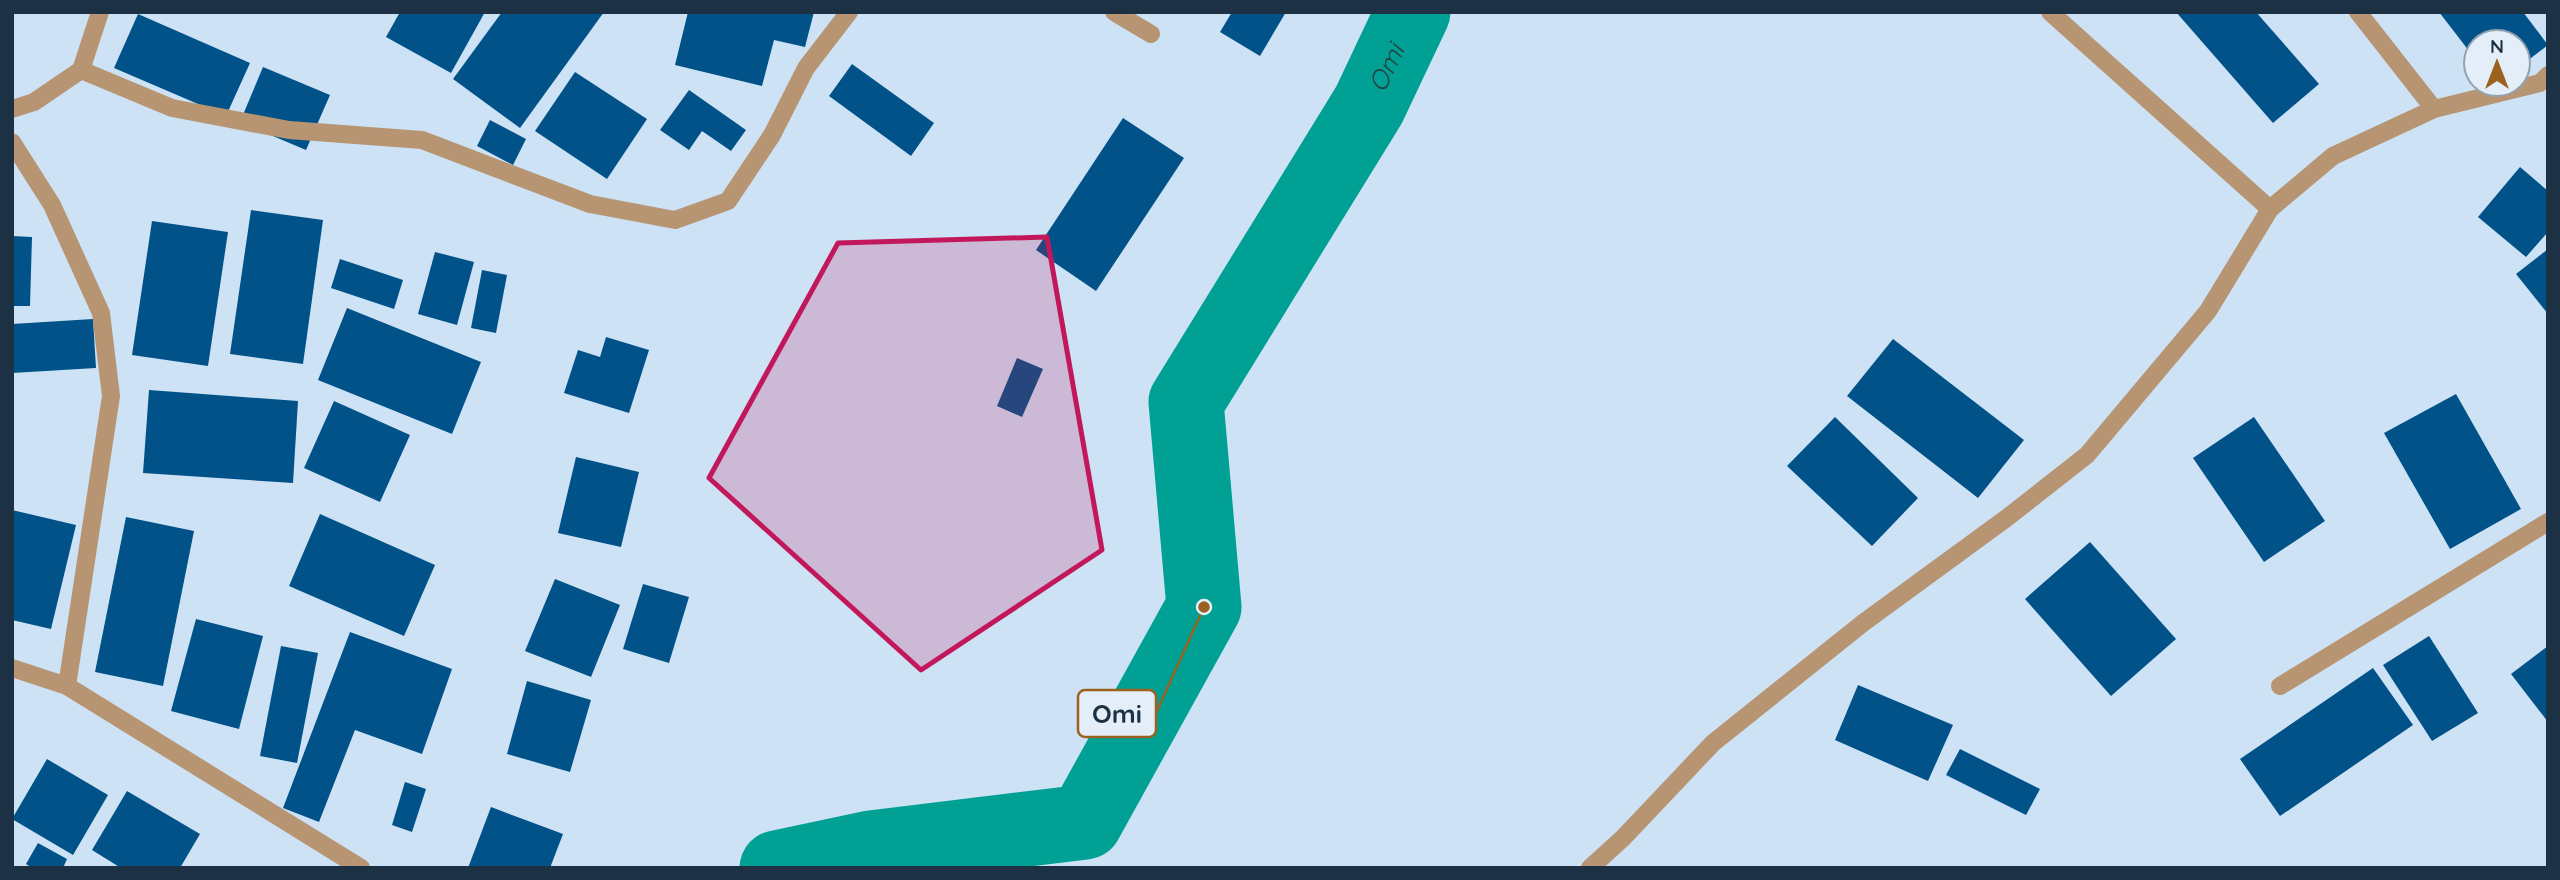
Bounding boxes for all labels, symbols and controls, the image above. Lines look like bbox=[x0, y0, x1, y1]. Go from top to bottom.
north arrow bbox=[2462, 28, 2532, 98]
text: N bbox=[2490, 34, 2504, 58]
water label: Omi bbox=[1361, 35, 1413, 97]
callout: Omi bbox=[1078, 690, 1156, 737]
text: Omi bbox=[1092, 697, 1142, 730]

